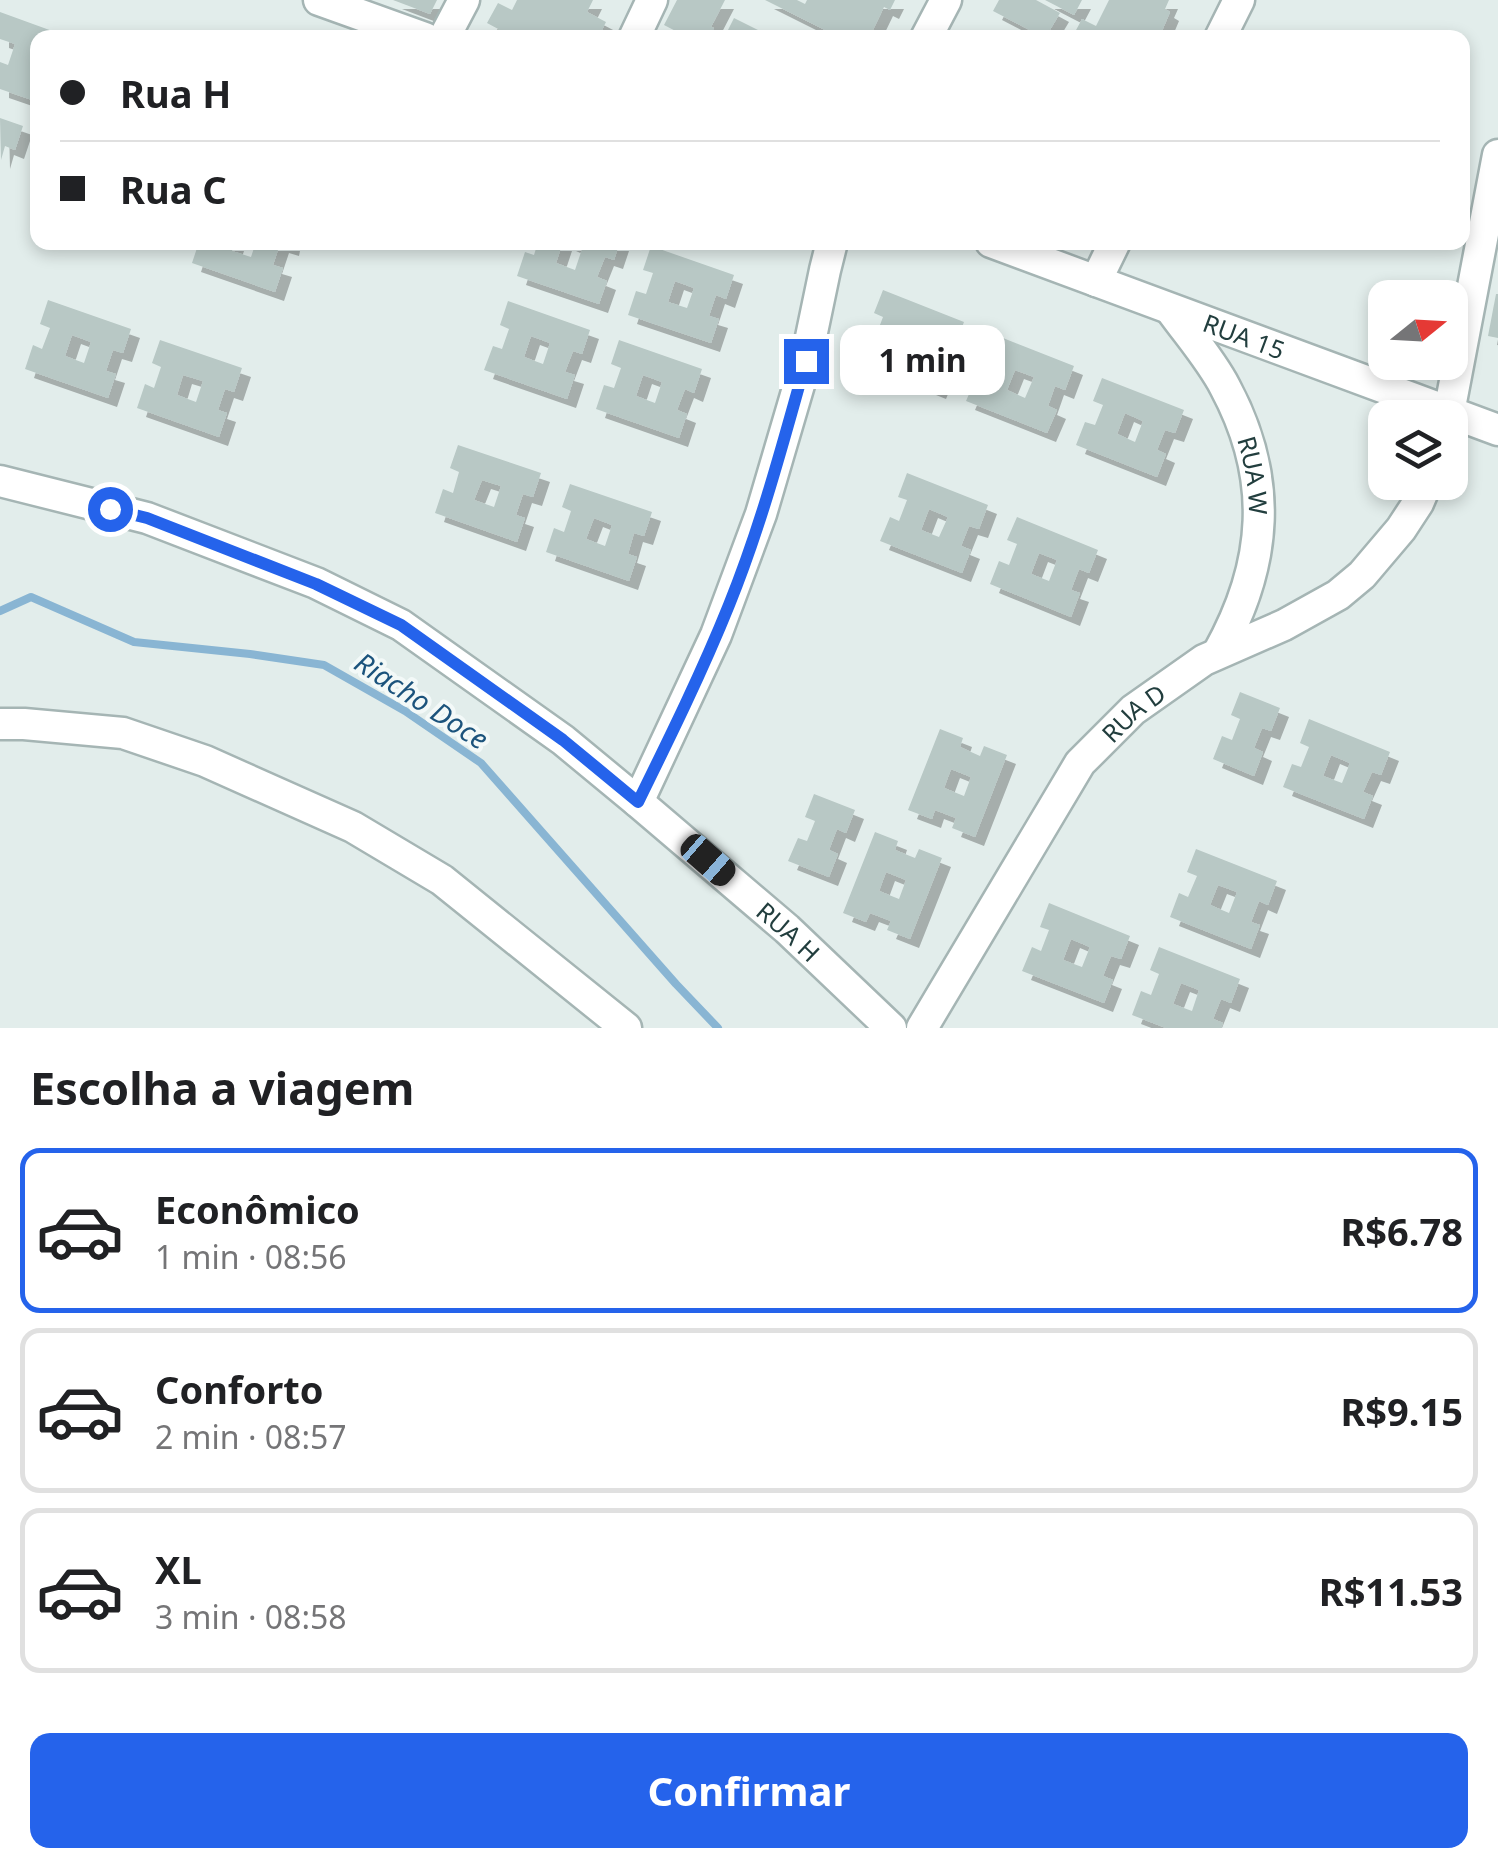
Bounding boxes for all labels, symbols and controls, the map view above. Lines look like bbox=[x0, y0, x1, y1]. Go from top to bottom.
text: Rua H bbox=[120, 67, 231, 119]
text: Rua C bbox=[120, 163, 227, 215]
north arrow bbox=[1368, 280, 1468, 380]
map controls bbox=[1368, 280, 1468, 500]
street label: RUA 15 bbox=[1199, 305, 1290, 367]
callout: 1 min bbox=[841, 326, 1006, 396]
text: 1 min bbox=[878, 338, 967, 381]
route end bbox=[784, 339, 829, 384]
button: layers bbox=[1368, 400, 1468, 500]
street label: RUA W bbox=[1230, 432, 1276, 515]
route start bbox=[88, 487, 133, 532]
water label: Riacho Doce bbox=[348, 643, 496, 757]
street label: RUA D bbox=[1094, 676, 1172, 749]
car bbox=[676, 829, 740, 891]
street label: RUA H bbox=[750, 894, 828, 969]
text: Escolha a viagem bbox=[30, 1057, 414, 1118]
text: Econômico bbox=[155, 1183, 360, 1235]
icon: car bbox=[35, 1186, 125, 1276]
text: R$6.78 bbox=[1340, 1205, 1463, 1257]
text: 1 min · 08:56 bbox=[155, 1235, 347, 1278]
text: Conforto bbox=[155, 1363, 324, 1415]
icon: car bbox=[35, 1366, 125, 1456]
text: R$9.15 bbox=[1340, 1385, 1463, 1437]
text: 2 min · 08:57 bbox=[155, 1415, 347, 1458]
text: XL bbox=[155, 1543, 202, 1595]
icon: car bbox=[35, 1546, 125, 1636]
text: R$11.53 bbox=[1319, 1565, 1463, 1617]
text: 3 min · 08:58 bbox=[155, 1595, 347, 1638]
button: Confirmar bbox=[30, 1733, 1468, 1848]

